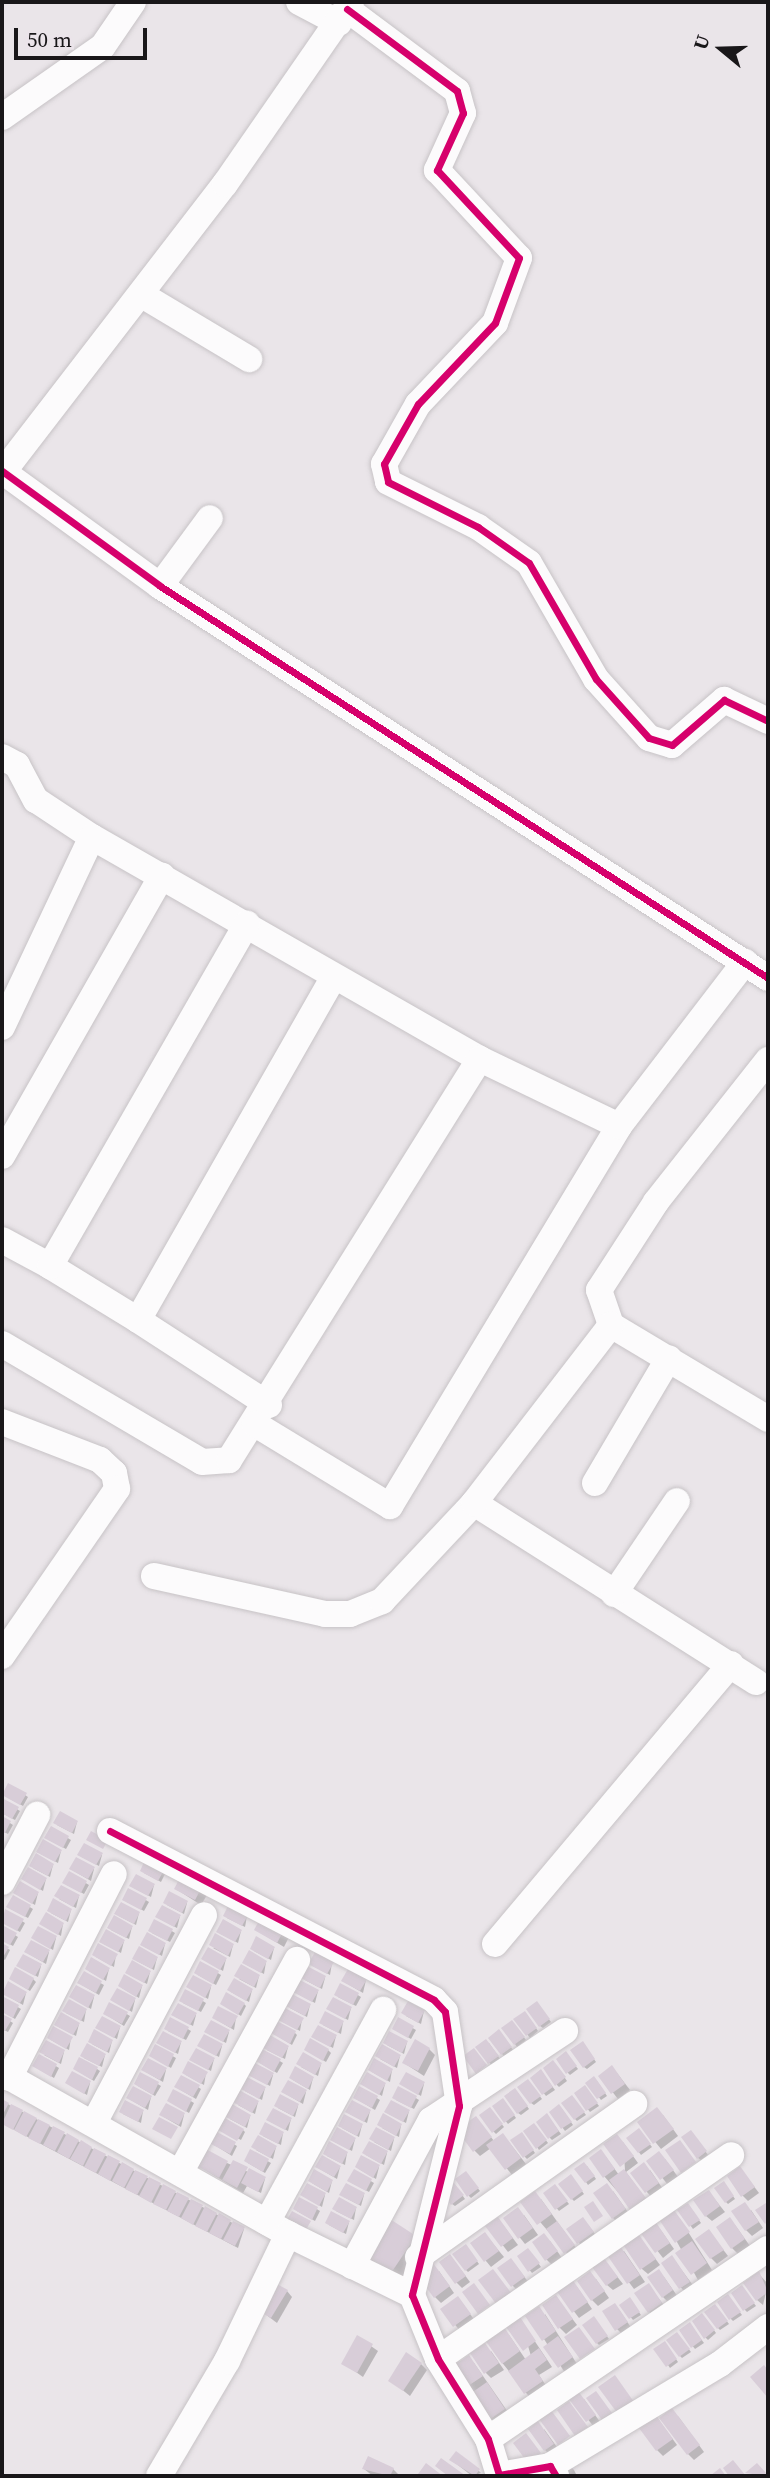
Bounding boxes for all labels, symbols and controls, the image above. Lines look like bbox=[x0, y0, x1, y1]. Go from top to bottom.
scale bar bbox=[18, 14, 150, 58]
north arrow bbox=[686, 14, 756, 84]
text: 50 m bbox=[27, 25, 72, 54]
text: U bbox=[687, 31, 716, 53]

